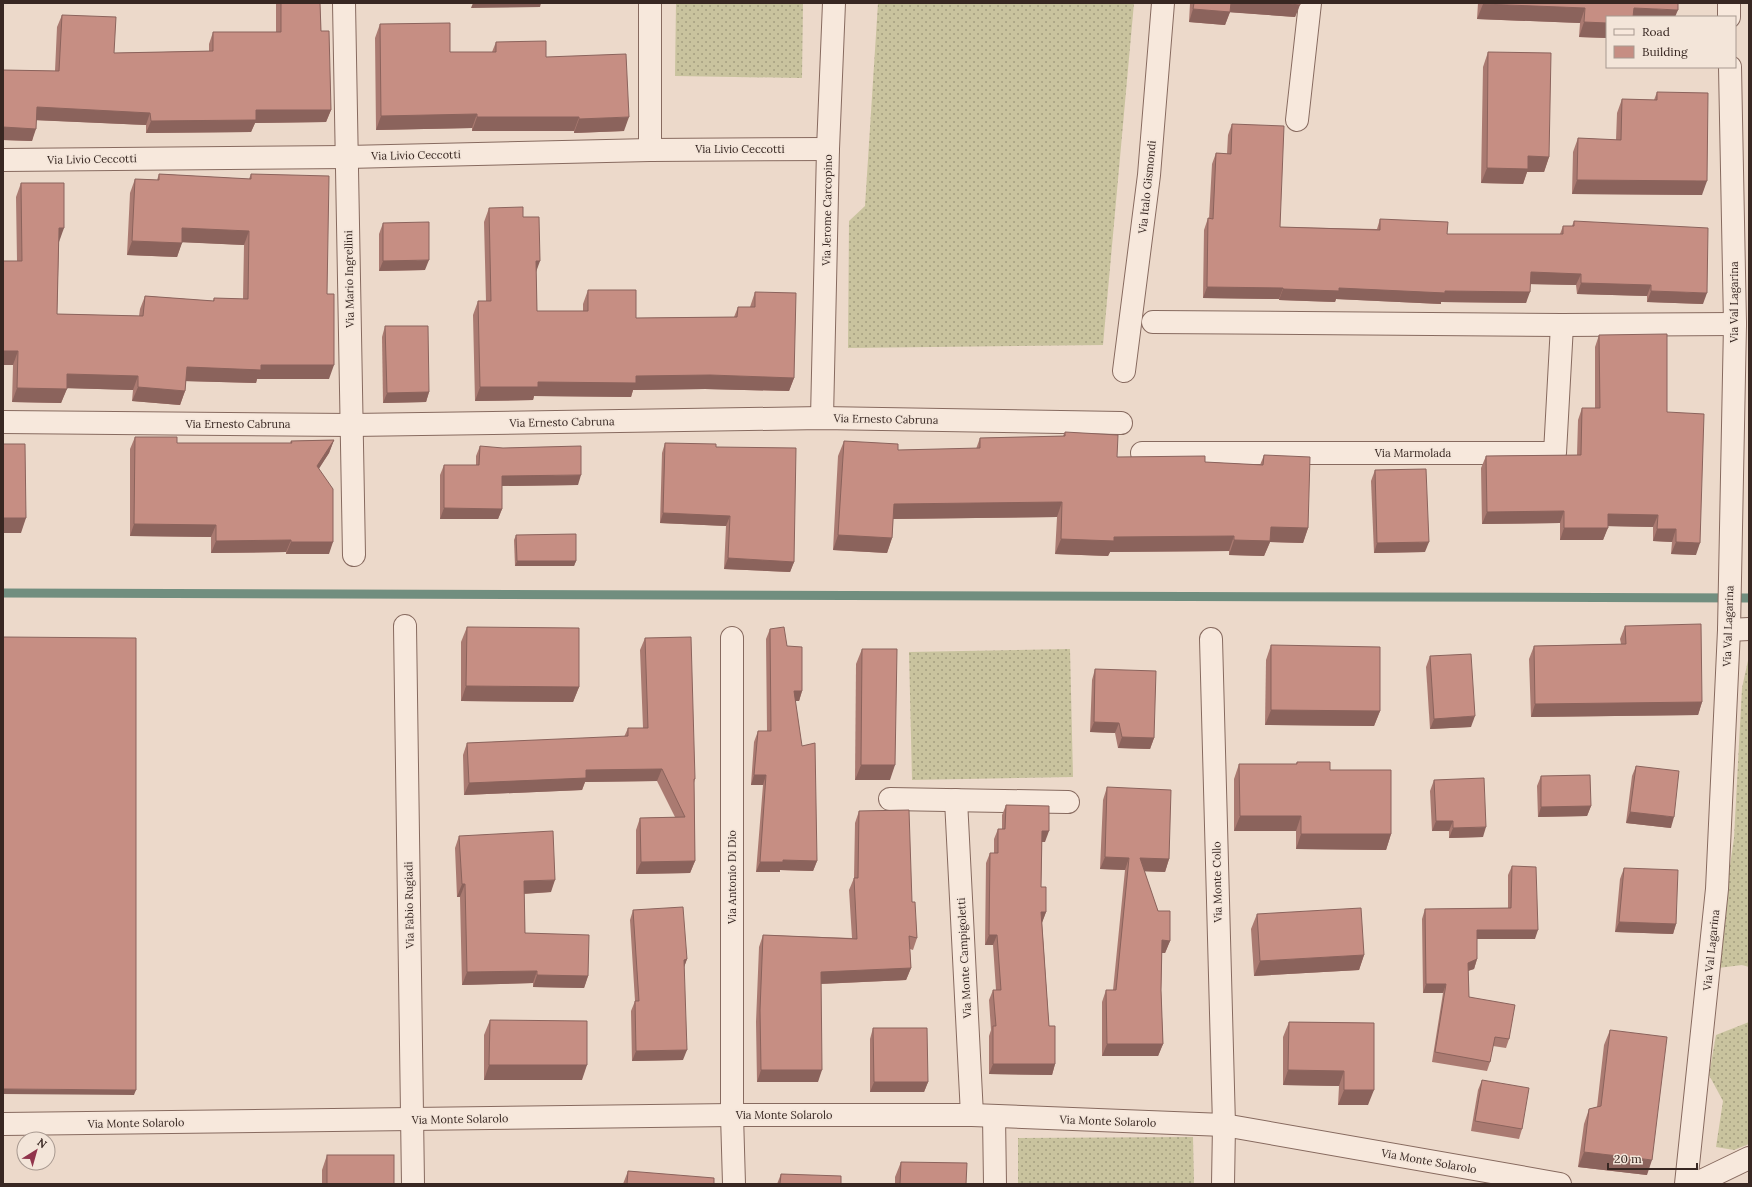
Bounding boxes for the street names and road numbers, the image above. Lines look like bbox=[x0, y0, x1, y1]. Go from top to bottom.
street label: Via Italo Gismondi bbox=[1135, 140, 1159, 235]
street label: Via Livio Ceccotti bbox=[694, 142, 785, 156]
street label: Via Livio Ceccotti bbox=[370, 147, 461, 163]
street label: Via Livio Ceccotti bbox=[46, 151, 137, 167]
street label: Via Jerome Carcopino bbox=[819, 154, 835, 267]
street label: Via Mario Ingrellini bbox=[341, 230, 357, 329]
street label: Via Val Lagarina bbox=[1727, 261, 1741, 344]
street label: Via Ernesto Cabruna bbox=[832, 411, 939, 427]
street label: Via Ernesto Cabruna bbox=[508, 414, 615, 430]
street label: Via Ernesto Cabruna bbox=[184, 417, 291, 431]
street label: Via Marmolada bbox=[1374, 446, 1452, 460]
street label: Via Val Lagarina bbox=[1720, 585, 1736, 668]
street label: Via Antonio Di Dio bbox=[725, 830, 739, 925]
street label: Via Monte Collo bbox=[1209, 841, 1225, 924]
street label: Via Fabio Rugiadi bbox=[401, 861, 417, 950]
street label: Via Monte Campigoletti bbox=[954, 897, 974, 1020]
street label: Via Val Lagarina bbox=[1700, 908, 1722, 992]
street label: Via Monte Solarolo bbox=[735, 1108, 832, 1122]
street label: Via Monte Solarolo bbox=[411, 1111, 508, 1127]
street label: Via Monte Solarolo bbox=[1058, 1112, 1157, 1130]
street label: Via Monte Solarolo bbox=[87, 1115, 184, 1131]
street label: Via Monte Solarolo bbox=[1379, 1146, 1478, 1176]

